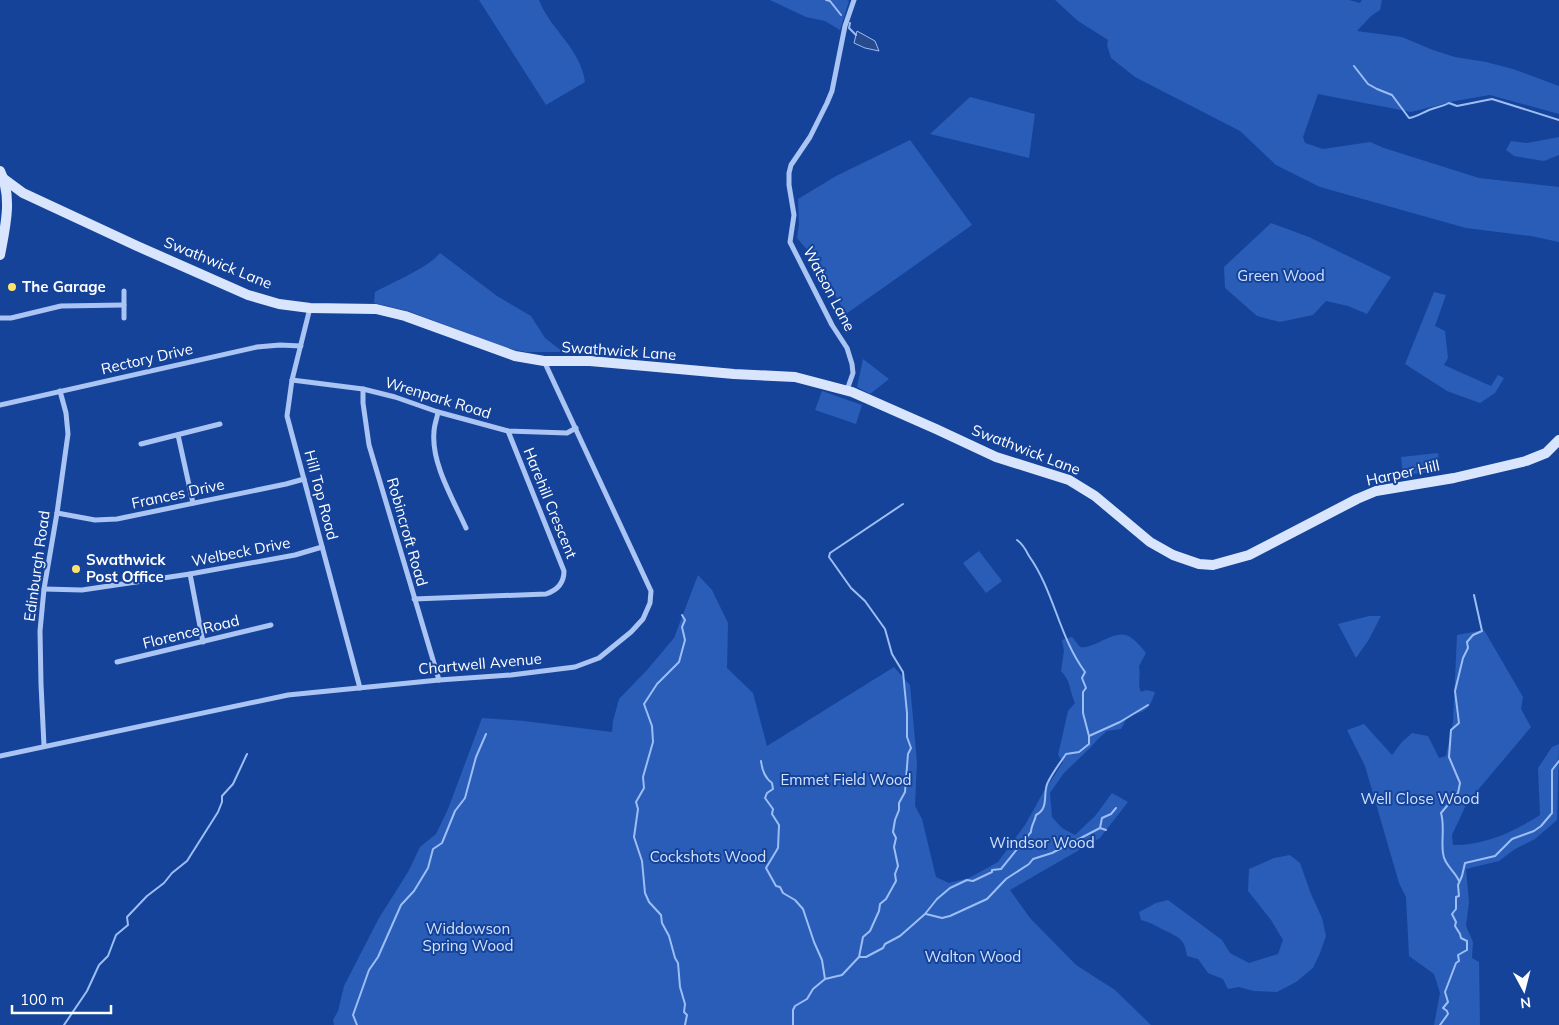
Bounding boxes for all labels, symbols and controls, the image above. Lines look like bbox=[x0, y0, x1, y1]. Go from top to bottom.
street label: Swathwick Lane bbox=[161, 232, 275, 293]
street label: Watson Lane bbox=[799, 243, 860, 334]
park label: Green Wood bbox=[1237, 266, 1325, 285]
place label: The Garage bbox=[22, 277, 106, 296]
marker: The Garage bbox=[6, 281, 18, 293]
street label: Swathwick Lane bbox=[561, 337, 677, 364]
street label: Rectory Drive bbox=[99, 339, 195, 378]
street label: Wrenpark Road bbox=[383, 372, 494, 423]
street label: Swathwick Lane bbox=[969, 420, 1083, 479]
street label: Harehill Crescent bbox=[520, 444, 581, 561]
street label: Hill Top Road bbox=[300, 448, 343, 542]
street label: Harper Hill bbox=[1364, 455, 1441, 490]
street label: Frances Drive bbox=[130, 474, 226, 513]
street label: Robincroft Road bbox=[383, 475, 432, 588]
street label: Edinburgh Road bbox=[19, 509, 54, 623]
street label: Welbeck Drive bbox=[190, 533, 292, 570]
place label: Swathwick Post Office bbox=[86, 550, 166, 586]
marker: Swathwick Post Office bbox=[70, 563, 82, 575]
street label: Florence Road bbox=[141, 610, 241, 653]
street label: Chartwell Avenue bbox=[418, 649, 542, 678]
park label: Emmet Field Wood bbox=[780, 770, 912, 789]
park label: Well Close Wood bbox=[1361, 789, 1479, 808]
park label: Windsor Wood bbox=[989, 833, 1095, 852]
park label: Cockshots Wood bbox=[650, 847, 766, 866]
park label: Widdowson Spring Wood bbox=[422, 919, 514, 955]
park label: Walton Wood bbox=[925, 947, 1021, 966]
north arrow bbox=[1499, 965, 1549, 1015]
scale bar bbox=[12, 982, 111, 1014]
text: 100 m bbox=[20, 990, 64, 1009]
text: N bbox=[1519, 993, 1532, 1012]

